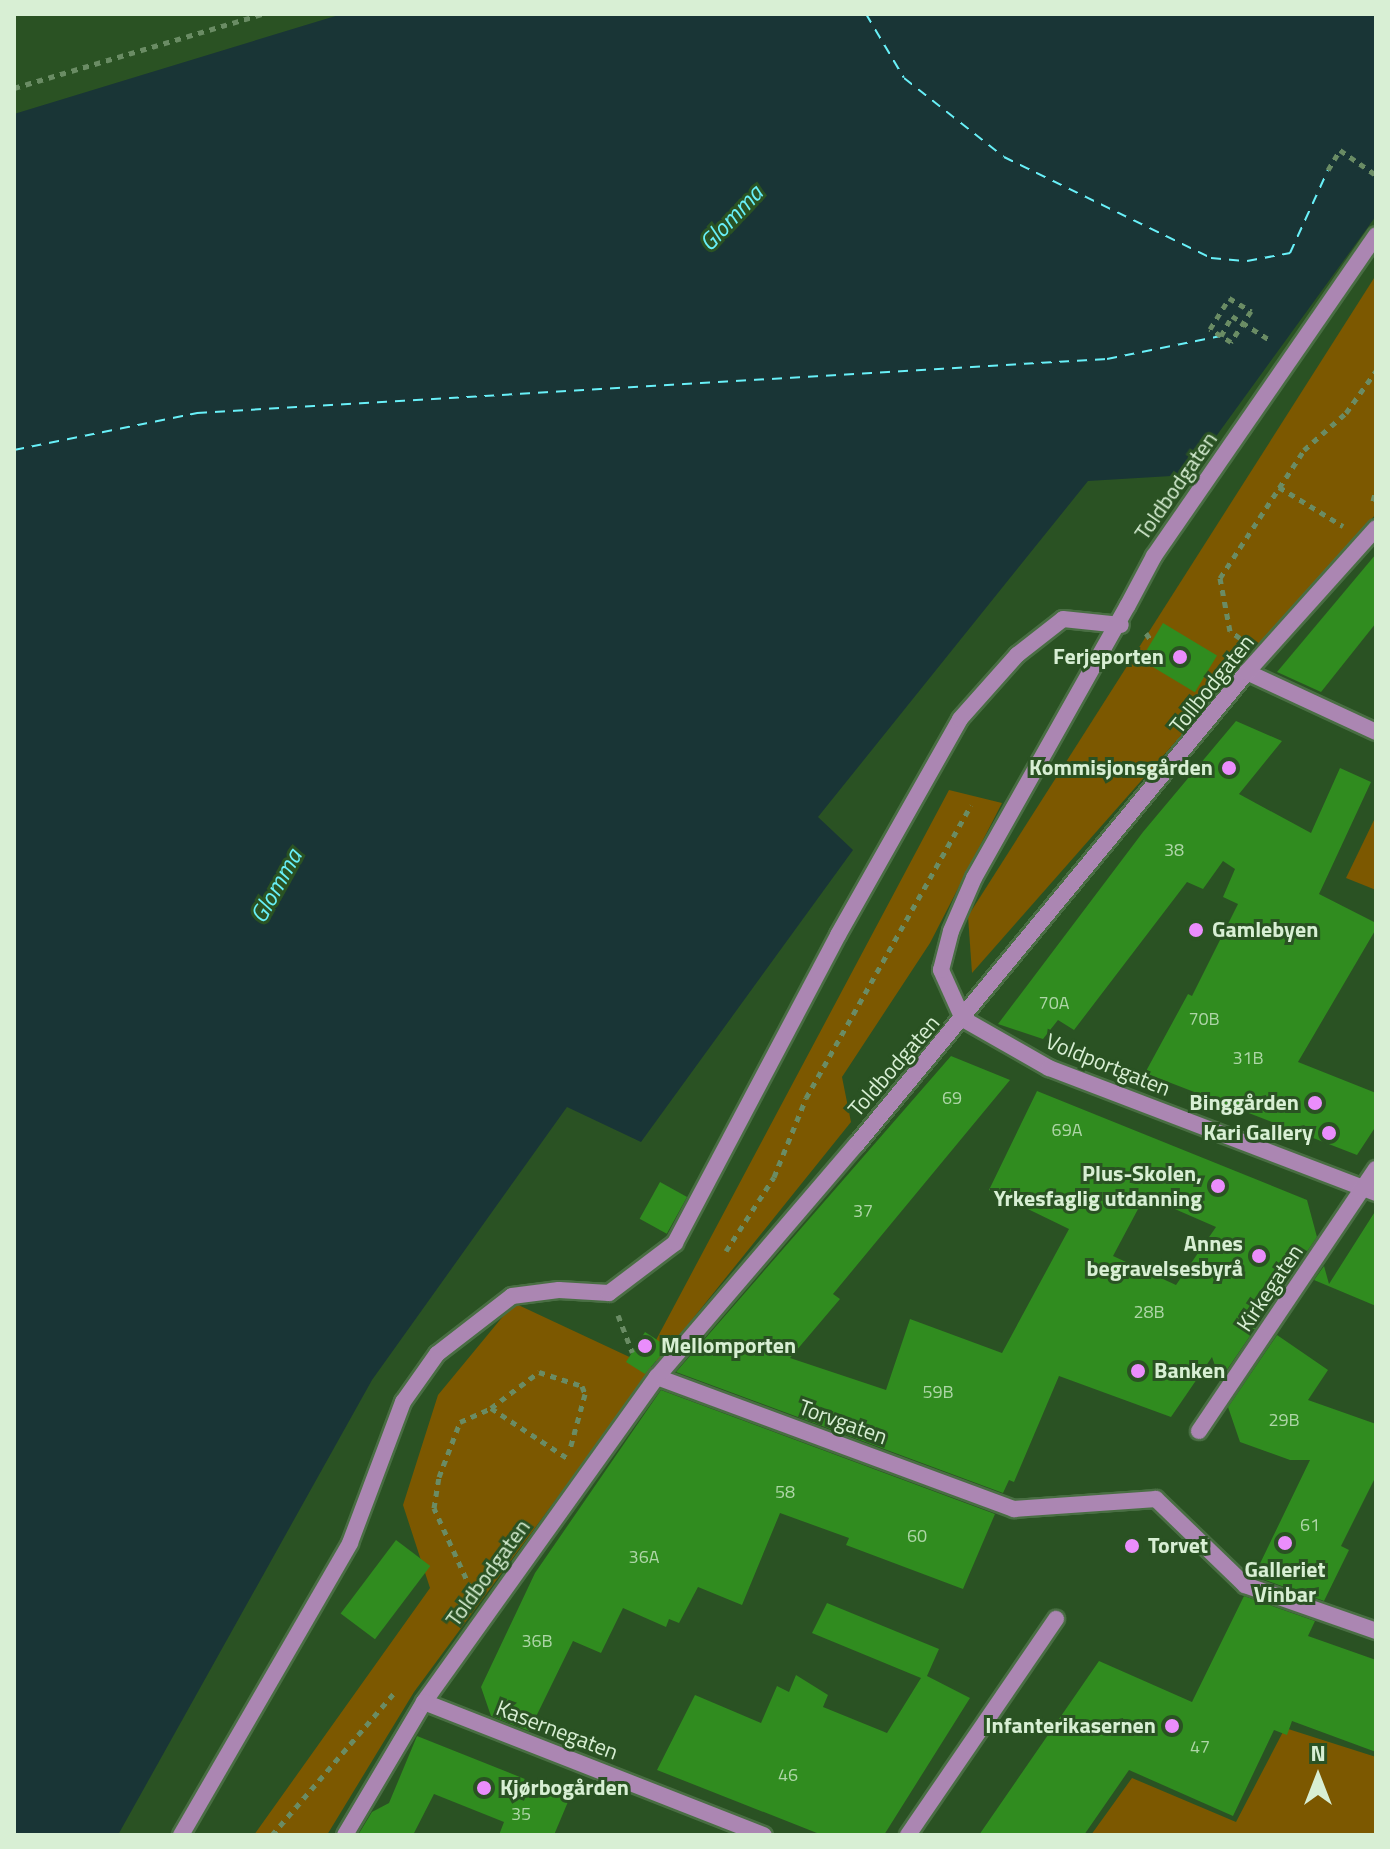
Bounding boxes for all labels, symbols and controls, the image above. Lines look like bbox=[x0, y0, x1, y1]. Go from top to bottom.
water label: Glomma bbox=[693, 179, 769, 257]
street label: Toldbodgaten bbox=[1129, 427, 1223, 545]
street label: Tollbodgaten bbox=[1164, 629, 1260, 739]
place label: Ferjeporten bbox=[1053, 644, 1164, 670]
marker: Ferjeporten bbox=[1171, 648, 1189, 666]
place label: Kommisjonsgården bbox=[1029, 755, 1213, 781]
marker: Kommisjonsgården bbox=[1220, 759, 1238, 777]
house number: 38 bbox=[1164, 839, 1184, 861]
water label: Glomma bbox=[244, 844, 308, 928]
place label: Gamlebyen bbox=[1212, 917, 1318, 943]
marker: Gamlebyen bbox=[1187, 921, 1205, 939]
house number: 70A bbox=[1039, 992, 1069, 1014]
house number: 70B bbox=[1188, 1008, 1220, 1030]
street label: Toldbodgaten bbox=[843, 1010, 945, 1122]
street label: Voldportgaten bbox=[1042, 1028, 1174, 1102]
house number: 31B bbox=[1232, 1047, 1264, 1069]
house number: 69 bbox=[942, 1087, 962, 1109]
place label: Binggården bbox=[1189, 1090, 1299, 1116]
marker: Binggården bbox=[1306, 1094, 1324, 1112]
house number: 69A bbox=[1052, 1119, 1082, 1141]
place label: Kari Gallery bbox=[1203, 1120, 1313, 1146]
marker: Kari Gallery bbox=[1320, 1124, 1338, 1142]
place label: Plus-Skolen, Yrkesfaglig utdanning bbox=[994, 1160, 1202, 1212]
marker: Plus-Skolen, Yrkesfaglig utdanning bbox=[1209, 1177, 1227, 1195]
house number: 37 bbox=[853, 1200, 873, 1222]
place label: Annes begravelsesbyrå bbox=[1087, 1230, 1243, 1282]
street label: Kirkegaten bbox=[1231, 1239, 1309, 1337]
marker: Annes begravelsesbyrå bbox=[1250, 1247, 1268, 1265]
house number: 28B bbox=[1133, 1301, 1165, 1323]
place label: Mellomporten bbox=[661, 1333, 796, 1359]
marker: Mellomporten bbox=[636, 1337, 654, 1355]
place label: Banken bbox=[1154, 1358, 1225, 1384]
marker: Banken bbox=[1129, 1362, 1147, 1380]
house number: 59B bbox=[922, 1381, 954, 1403]
street label: Torvgaten bbox=[795, 1394, 891, 1450]
house number: 29B bbox=[1268, 1409, 1300, 1431]
house number: 58 bbox=[775, 1481, 795, 1503]
street label: Toldbodgaten bbox=[440, 1514, 536, 1632]
house number: 61 bbox=[1300, 1514, 1320, 1536]
house number: 60 bbox=[907, 1525, 927, 1547]
place label: Torvet bbox=[1148, 1533, 1208, 1559]
marker: Galleriet Vinbar bbox=[1276, 1534, 1294, 1552]
marker: Torvet bbox=[1123, 1537, 1141, 1555]
house number: 36A bbox=[629, 1546, 659, 1568]
place label: Galleriet Vinbar bbox=[1245, 1556, 1325, 1608]
house number: 36B bbox=[521, 1630, 553, 1652]
street label: Kasernegaten bbox=[492, 1695, 622, 1765]
place label: Infanterikasernen bbox=[985, 1713, 1156, 1739]
marker: Infanterikasernen bbox=[1163, 1717, 1181, 1735]
house number: 47 bbox=[1190, 1736, 1210, 1758]
text: N bbox=[1310, 1736, 1326, 1770]
north arrow bbox=[1278, 1737, 1358, 1817]
house number: 46 bbox=[778, 1764, 798, 1786]
place label: Kjørbogården bbox=[500, 1775, 629, 1801]
marker: Kjørbogården bbox=[475, 1779, 493, 1797]
house number: 35 bbox=[511, 1803, 531, 1825]

